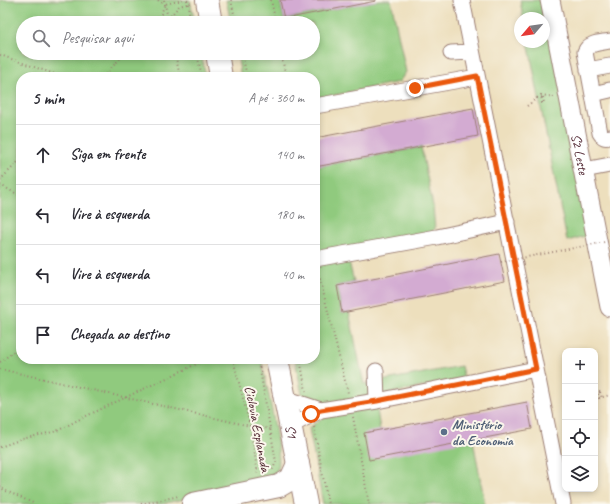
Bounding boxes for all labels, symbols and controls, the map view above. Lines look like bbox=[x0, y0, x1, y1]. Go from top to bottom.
north arrow bbox=[514, 12, 550, 48]
search box bbox=[16, 16, 320, 60]
icon: search bbox=[30, 27, 52, 49]
text: Pesquisar aqui bbox=[62, 29, 133, 48]
route end bbox=[406, 79, 424, 97]
text: 5 min bbox=[32, 88, 64, 109]
text: A pé · 360 m bbox=[248, 90, 304, 106]
street label: S2 Leste bbox=[567, 132, 592, 177]
icon: ahead bbox=[32, 144, 54, 166]
text: Siga em frente bbox=[70, 145, 146, 164]
text: 140 m bbox=[276, 147, 304, 163]
icon: left bbox=[32, 204, 54, 226]
text: Vire à esquerda bbox=[70, 205, 149, 224]
text: 180 m bbox=[276, 207, 304, 223]
icon: left bbox=[32, 264, 54, 286]
text: Vire à esquerda bbox=[70, 265, 149, 284]
text: 40 m bbox=[282, 267, 304, 283]
icon: arrive bbox=[32, 324, 54, 346]
text: Chegada ao destino bbox=[70, 325, 169, 344]
map controls bbox=[562, 348, 598, 492]
button: + bbox=[562, 348, 598, 384]
button: − bbox=[562, 384, 598, 420]
street label: Ciclovia Esplanada bbox=[241, 385, 274, 474]
route start bbox=[302, 405, 320, 423]
place label: Ministério da Economia bbox=[452, 416, 514, 449]
button: locate bbox=[562, 420, 598, 456]
street label: S1 bbox=[281, 424, 301, 440]
marker: Ministério da Economia bbox=[439, 427, 449, 437]
button: layers bbox=[562, 456, 598, 492]

